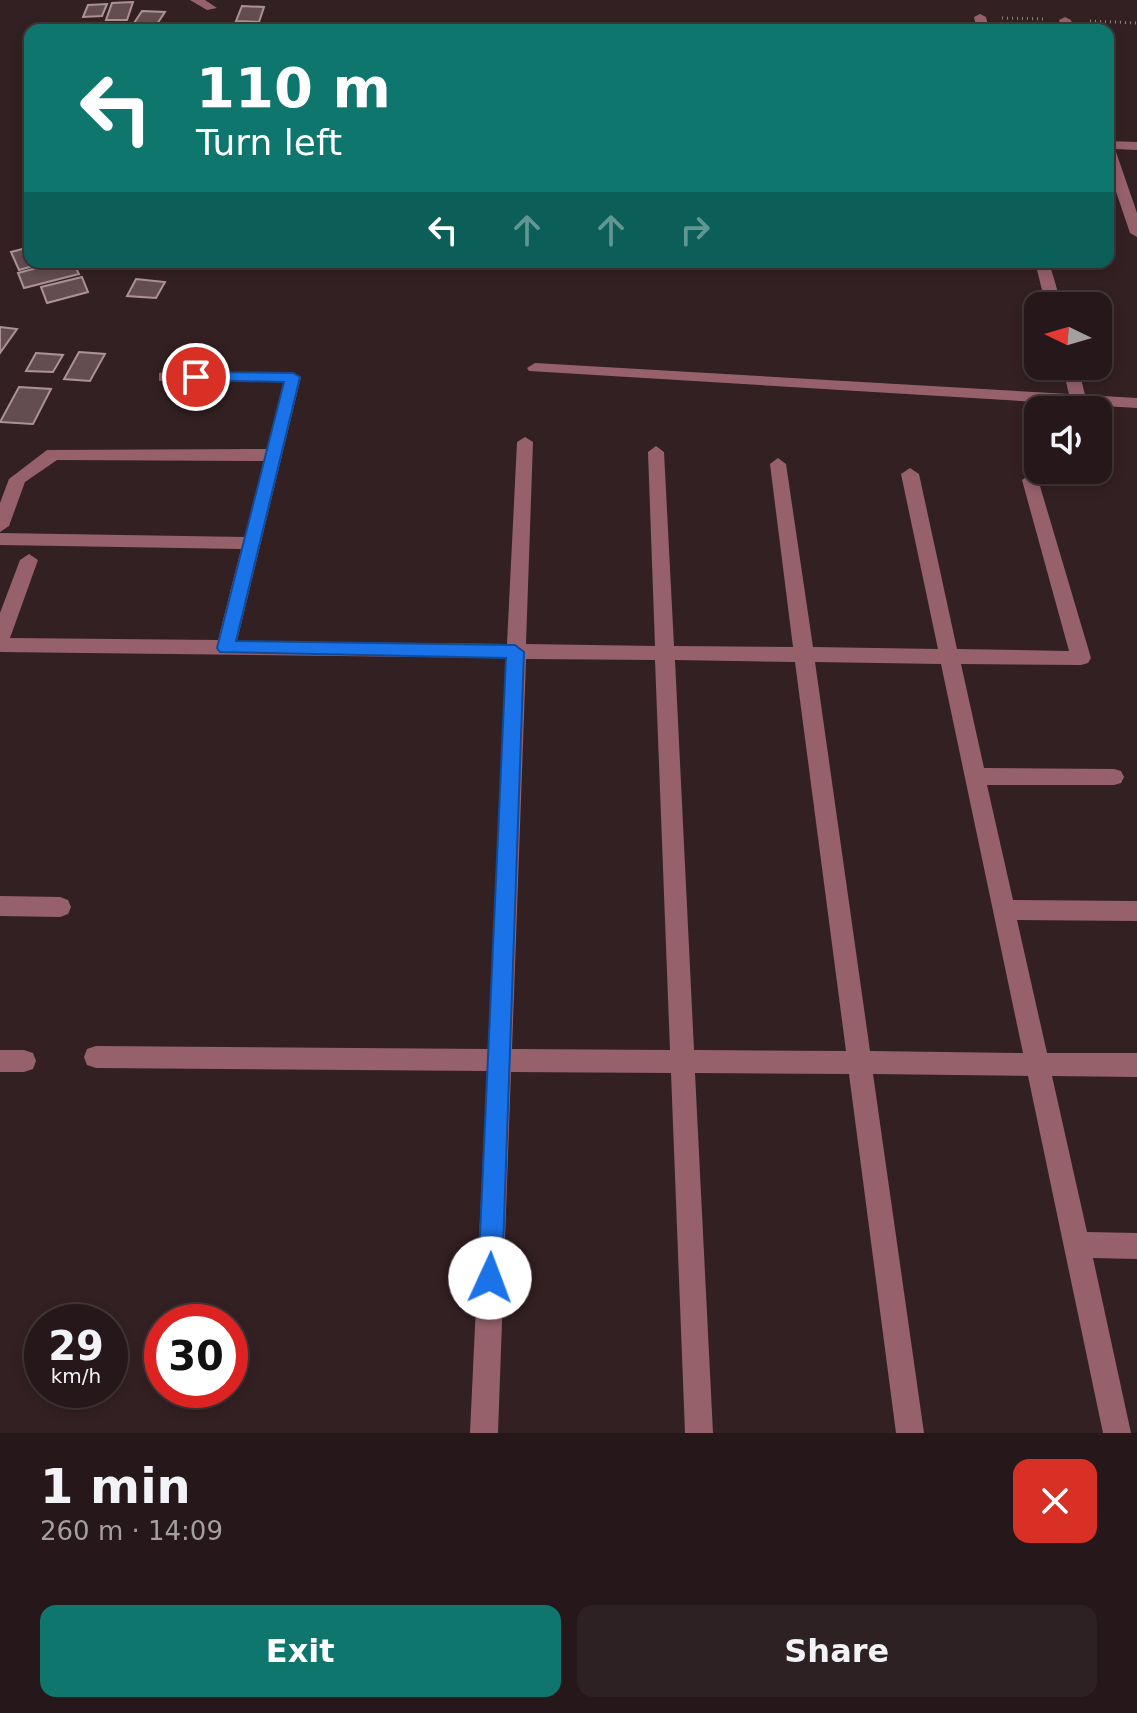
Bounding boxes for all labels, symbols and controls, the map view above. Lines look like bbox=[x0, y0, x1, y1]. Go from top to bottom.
text: 110 m bbox=[196, 55, 391, 120]
icon: left bbox=[64, 56, 168, 160]
text: Turn left bbox=[196, 122, 342, 163]
icon: left bbox=[421, 208, 465, 252]
icon: ahead bbox=[505, 208, 549, 252]
icon: ahead bbox=[589, 208, 633, 252]
icon: right bbox=[673, 208, 717, 252]
north arrow bbox=[1024, 292, 1112, 380]
map controls bbox=[1024, 292, 1112, 484]
pin bbox=[162, 343, 230, 411]
icon: arrive bbox=[174, 355, 218, 399]
button: sound bbox=[1024, 396, 1112, 484]
position arrow bbox=[448, 1236, 532, 1320]
speed limit sign: 30 bbox=[144, 1304, 248, 1408]
text: 29 bbox=[48, 1323, 104, 1369]
text: km/h bbox=[51, 1364, 101, 1388]
text: 1 min bbox=[40, 1458, 191, 1514]
button: close bbox=[1013, 1459, 1097, 1543]
text: 260 m · 14:09 bbox=[40, 1516, 223, 1546]
button: Exit bbox=[40, 1605, 561, 1697]
button: Share bbox=[577, 1605, 1097, 1697]

